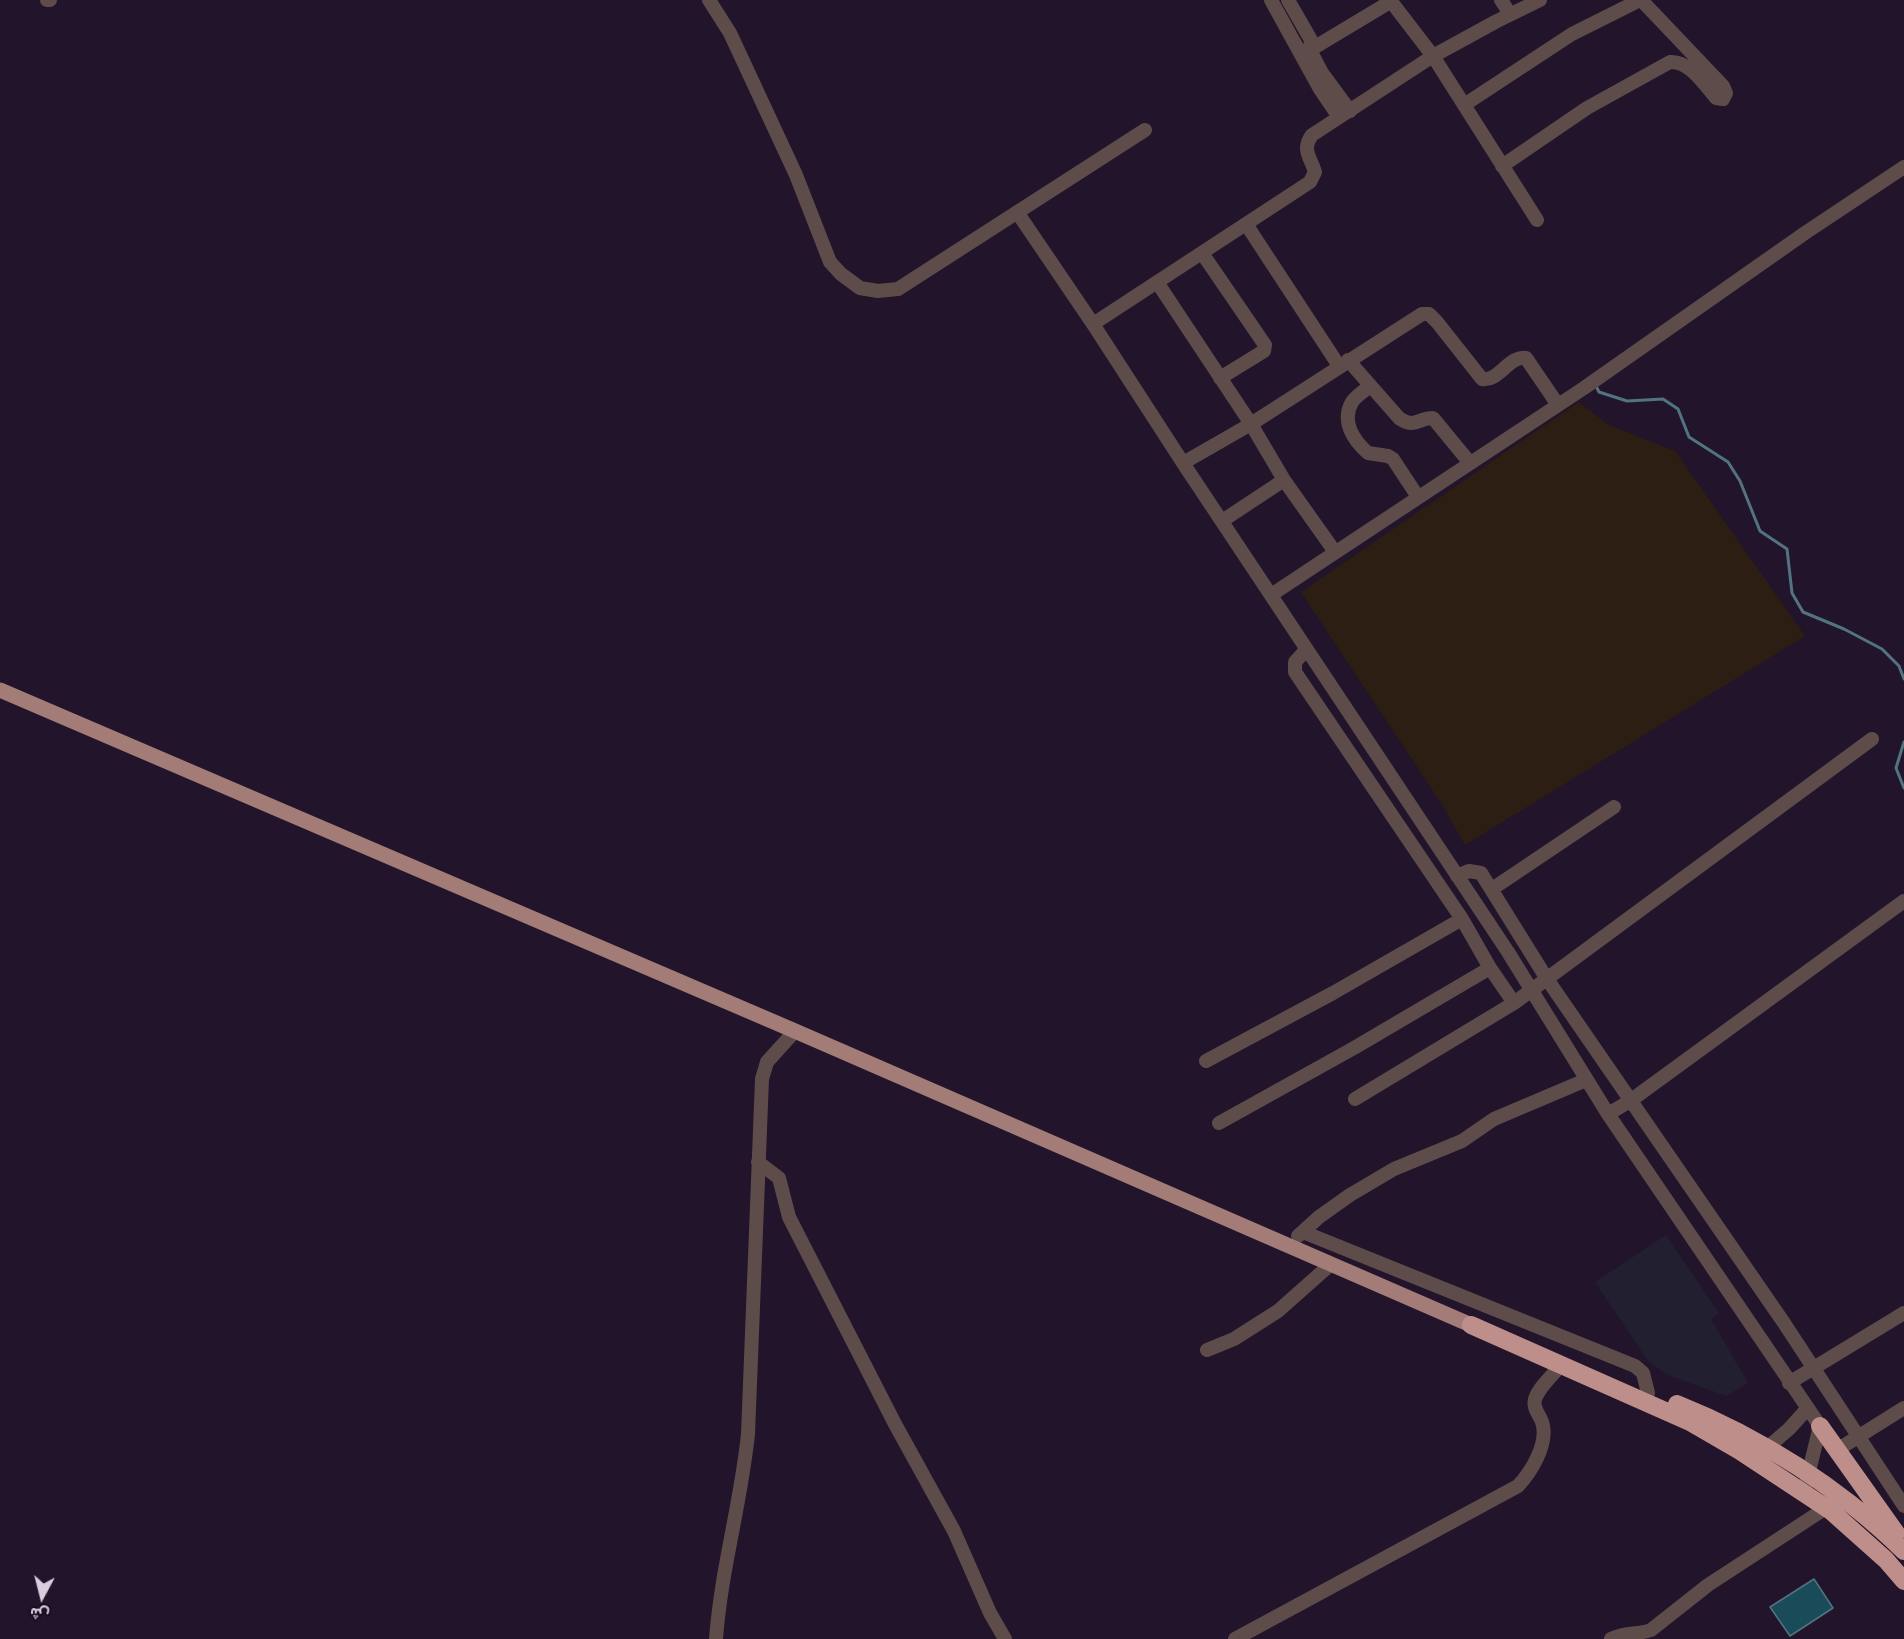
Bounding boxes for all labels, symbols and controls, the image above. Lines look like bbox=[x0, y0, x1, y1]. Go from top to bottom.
north arrow bbox=[12, 1567, 72, 1627]
text: ش bbox=[29, 1605, 50, 1626]

